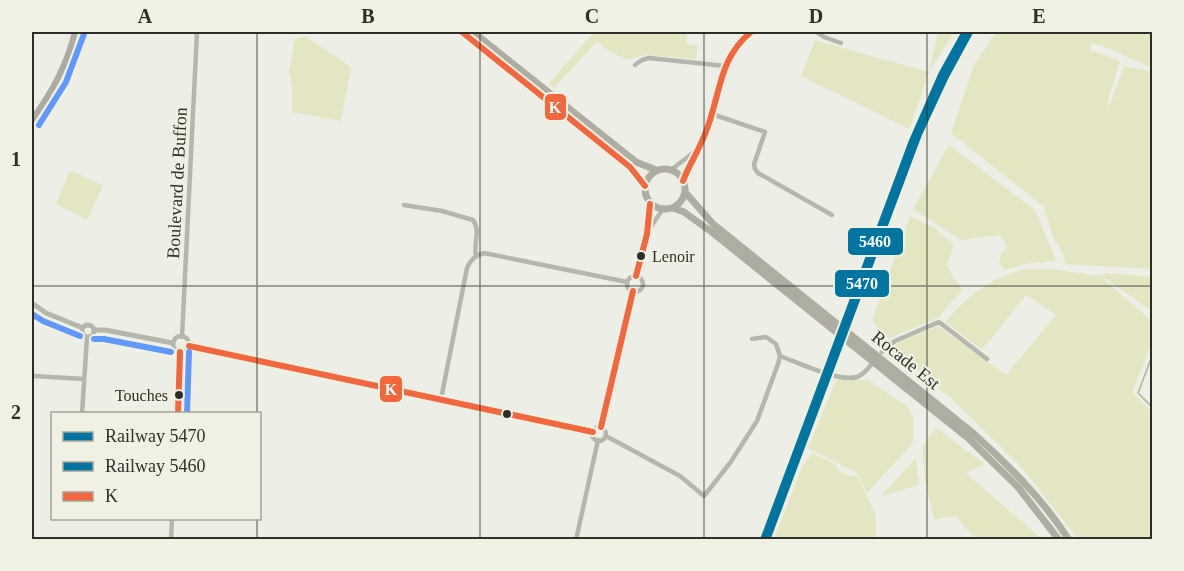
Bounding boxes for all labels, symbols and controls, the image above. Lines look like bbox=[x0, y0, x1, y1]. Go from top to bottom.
text: A bbox=[138, 5, 153, 27]
text: B bbox=[361, 5, 375, 27]
text: C bbox=[585, 5, 599, 27]
text: D bbox=[809, 5, 823, 27]
text: E bbox=[1032, 5, 1046, 27]
line badge: K bbox=[544, 93, 567, 121]
text: K bbox=[549, 99, 562, 116]
street label: Boulevard de Buffon bbox=[163, 107, 191, 259]
text: 1 bbox=[11, 148, 21, 170]
line badge: 5460 bbox=[847, 227, 904, 256]
text: 5460 bbox=[859, 233, 891, 250]
place label: Lenoir bbox=[652, 248, 695, 265]
marker: Lenoir bbox=[635, 250, 647, 262]
line badge: 5470 bbox=[834, 269, 890, 298]
text: 5470 bbox=[846, 275, 878, 292]
street label: Rocade Est bbox=[868, 327, 944, 393]
line badge: K bbox=[379, 375, 403, 403]
text: K bbox=[385, 381, 398, 398]
place label: Touches bbox=[115, 387, 168, 404]
marker: Touches bbox=[173, 389, 185, 401]
text: 2 bbox=[11, 401, 21, 423]
unlabelled marker bbox=[501, 408, 513, 420]
legend bbox=[51, 412, 261, 520]
text: Railway 5470 bbox=[105, 426, 206, 446]
text: Railway 5460 bbox=[105, 456, 206, 476]
text: K bbox=[105, 486, 118, 506]

